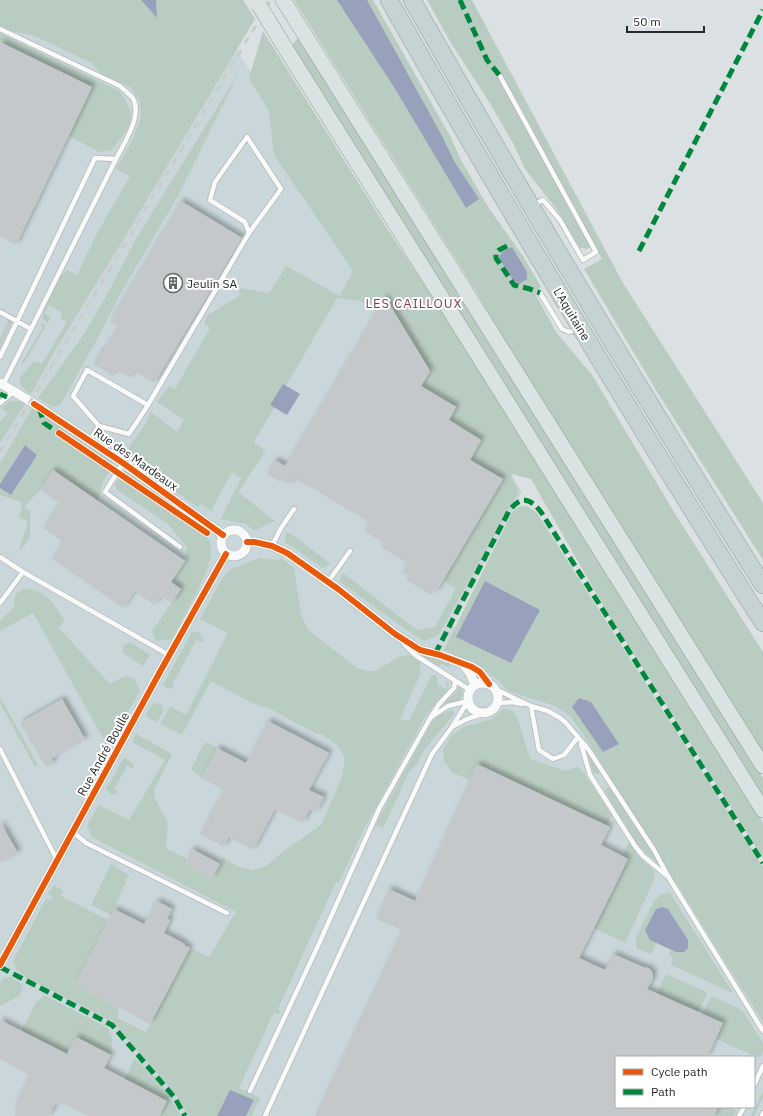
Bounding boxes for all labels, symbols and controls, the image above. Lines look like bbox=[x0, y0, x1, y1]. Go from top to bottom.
scale bar bbox=[627, 8, 704, 34]
text: 50 m bbox=[633, 14, 661, 29]
building icon: Jeulin SA bbox=[162, 272, 184, 294]
place label: Jeulin SA bbox=[187, 276, 237, 291]
street label: L'Aquitaine bbox=[550, 285, 594, 343]
district label: LES CAILLOUX bbox=[366, 295, 462, 312]
street label: Rue des Mardeaux bbox=[91, 424, 181, 494]
street label: Rue André Boulle bbox=[74, 709, 132, 799]
legend bbox=[615, 1056, 755, 1108]
text: Cycle path bbox=[651, 1064, 708, 1079]
text: Path bbox=[651, 1084, 676, 1099]

